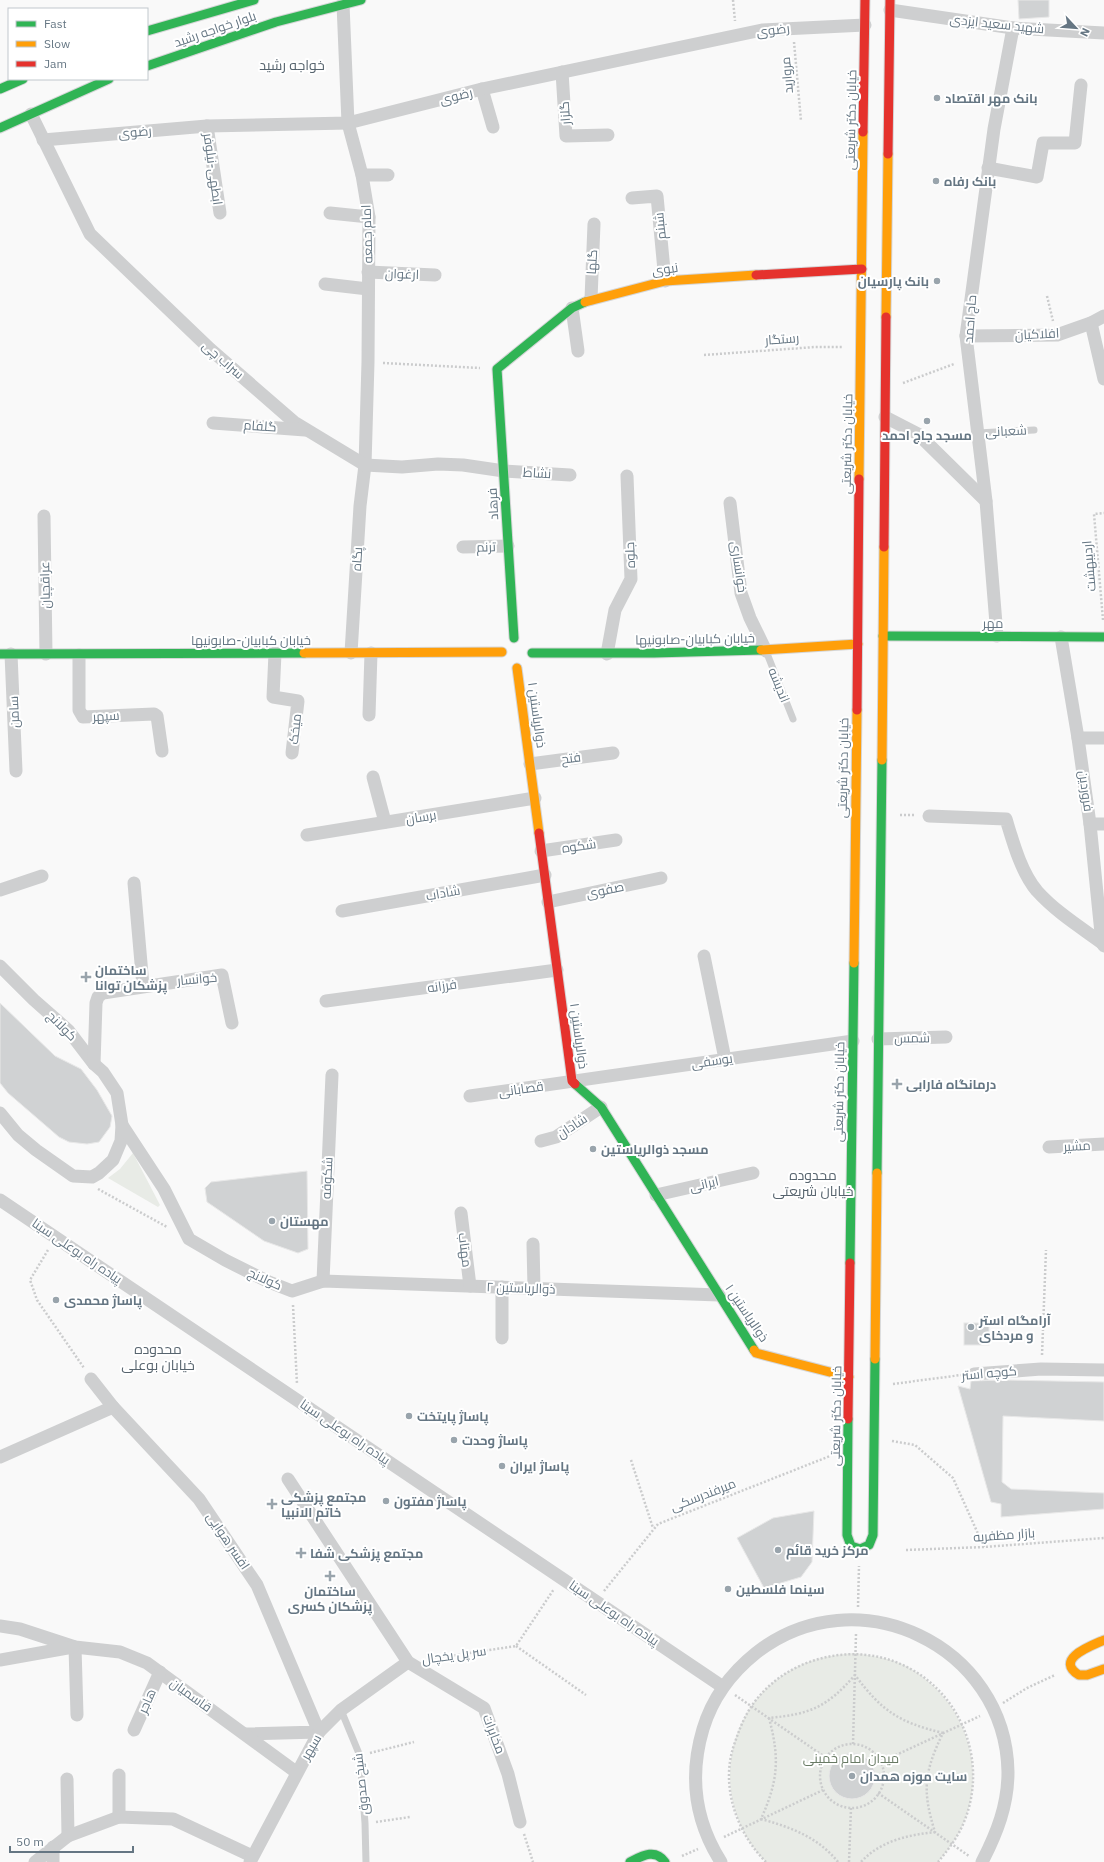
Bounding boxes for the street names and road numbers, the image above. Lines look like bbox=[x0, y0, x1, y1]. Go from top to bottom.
street label: بلوار خواجه رشید bbox=[172, 7, 258, 51]
street label: شهید سعید ایزدی bbox=[949, 11, 1045, 37]
street label: رضوی bbox=[755, 20, 791, 40]
street label: مروارید bbox=[777, 56, 797, 94]
street label: خیابان دکتر شریعتی bbox=[842, 70, 860, 170]
street label: رضوی bbox=[438, 84, 474, 108]
street label: گلزار bbox=[556, 101, 574, 126]
street label: رضوی bbox=[118, 122, 152, 142]
street label: ابطهی-نیلوفر bbox=[199, 131, 226, 206]
street label: امام جمعه bbox=[357, 204, 378, 264]
street label: شبنم bbox=[650, 212, 671, 240]
street label: گلها bbox=[583, 249, 601, 275]
street label: نبوی bbox=[651, 259, 679, 279]
street label: ارغوان bbox=[385, 265, 419, 283]
street label: حاج احمد bbox=[960, 294, 980, 344]
street label: افلاکیان bbox=[1014, 324, 1060, 344]
street label: رستگار bbox=[763, 329, 800, 349]
street label: سراب چی bbox=[198, 337, 247, 384]
street label: خیابان دکتر شریعتی bbox=[838, 394, 856, 494]
street label: گلفام bbox=[243, 416, 277, 437]
street label: شعبانی bbox=[985, 421, 1027, 441]
street label: نشاط bbox=[522, 464, 552, 482]
street label: فرهاد bbox=[484, 487, 502, 521]
street label: ترنم bbox=[476, 538, 497, 557]
street label: خوانساری bbox=[727, 540, 751, 594]
street label: اردیبهشت bbox=[1078, 540, 1100, 592]
street label: جلوه bbox=[621, 542, 639, 568]
street label: پگاه bbox=[348, 546, 367, 572]
street label: عراقچیان bbox=[36, 561, 55, 609]
street label: مهر bbox=[982, 615, 1003, 632]
street label: خیابان کبابیان-صابونیها bbox=[635, 629, 755, 649]
street label: خیابان کبابیان-صابونیها bbox=[191, 632, 311, 649]
street label: اندیشه bbox=[764, 665, 794, 705]
street label: ذوالریاستین ۱ bbox=[524, 681, 550, 749]
street label: سامن bbox=[5, 696, 23, 728]
street label: سپهر bbox=[91, 707, 120, 725]
street label: میخک bbox=[285, 713, 305, 745]
street label: خیابان دکتر شریعتی bbox=[834, 718, 852, 818]
street label: فتح bbox=[560, 748, 582, 768]
street label: فروردین bbox=[1075, 769, 1097, 813]
street label: برسان bbox=[405, 806, 437, 828]
street label: شکوه bbox=[561, 835, 597, 857]
street label: صفوی bbox=[585, 878, 625, 902]
street label: شاداب bbox=[424, 882, 462, 904]
street label: خوانسار bbox=[175, 969, 218, 989]
street label: فرزانه bbox=[426, 976, 458, 996]
street label: ذوالریاستین ۱ bbox=[566, 1002, 592, 1070]
street label: کولانج bbox=[43, 1007, 81, 1045]
street label: شمس bbox=[894, 1029, 930, 1047]
street label: خیابان دکتر شریعتی bbox=[830, 1042, 848, 1142]
street label: یوسفی bbox=[690, 1050, 734, 1072]
street label: قصابانی bbox=[497, 1077, 545, 1101]
street label: شادان bbox=[554, 1110, 590, 1142]
street label: مشیر bbox=[1062, 1137, 1091, 1155]
street label: شکوفه bbox=[317, 1156, 337, 1200]
street label: ایرانی bbox=[688, 1172, 720, 1196]
street label: پیاده راه بوعلی سینا bbox=[28, 1215, 126, 1289]
street label: مهتاب bbox=[454, 1232, 476, 1268]
street label: کولانج bbox=[245, 1264, 285, 1294]
street label: ذوالریاستین ۲ bbox=[486, 1278, 556, 1298]
street label: ذوالریاستین ۱ bbox=[721, 1281, 773, 1345]
street label: کوچه استر bbox=[960, 1362, 1017, 1385]
street label: خیابان دکتر شریعتی bbox=[827, 1366, 845, 1466]
street label: پیاده راه بوعلی سینا bbox=[296, 1396, 394, 1470]
street label: میرفندرسکی bbox=[668, 1475, 738, 1515]
street label: افسر هوایی bbox=[203, 1509, 253, 1573]
street label: بازار مظفریه bbox=[972, 1524, 1036, 1546]
street label: پیاده راه بوعلی سینا bbox=[565, 1577, 663, 1651]
street label: سر پل یخچال bbox=[421, 1642, 487, 1669]
street label: قاسمیان bbox=[167, 1674, 215, 1716]
street label: هاجر bbox=[134, 1686, 160, 1717]
street label: مخابرات bbox=[479, 1712, 509, 1756]
street label: سپهر bbox=[296, 1731, 325, 1764]
street label: شیخ صدوق bbox=[349, 1752, 373, 1816]

